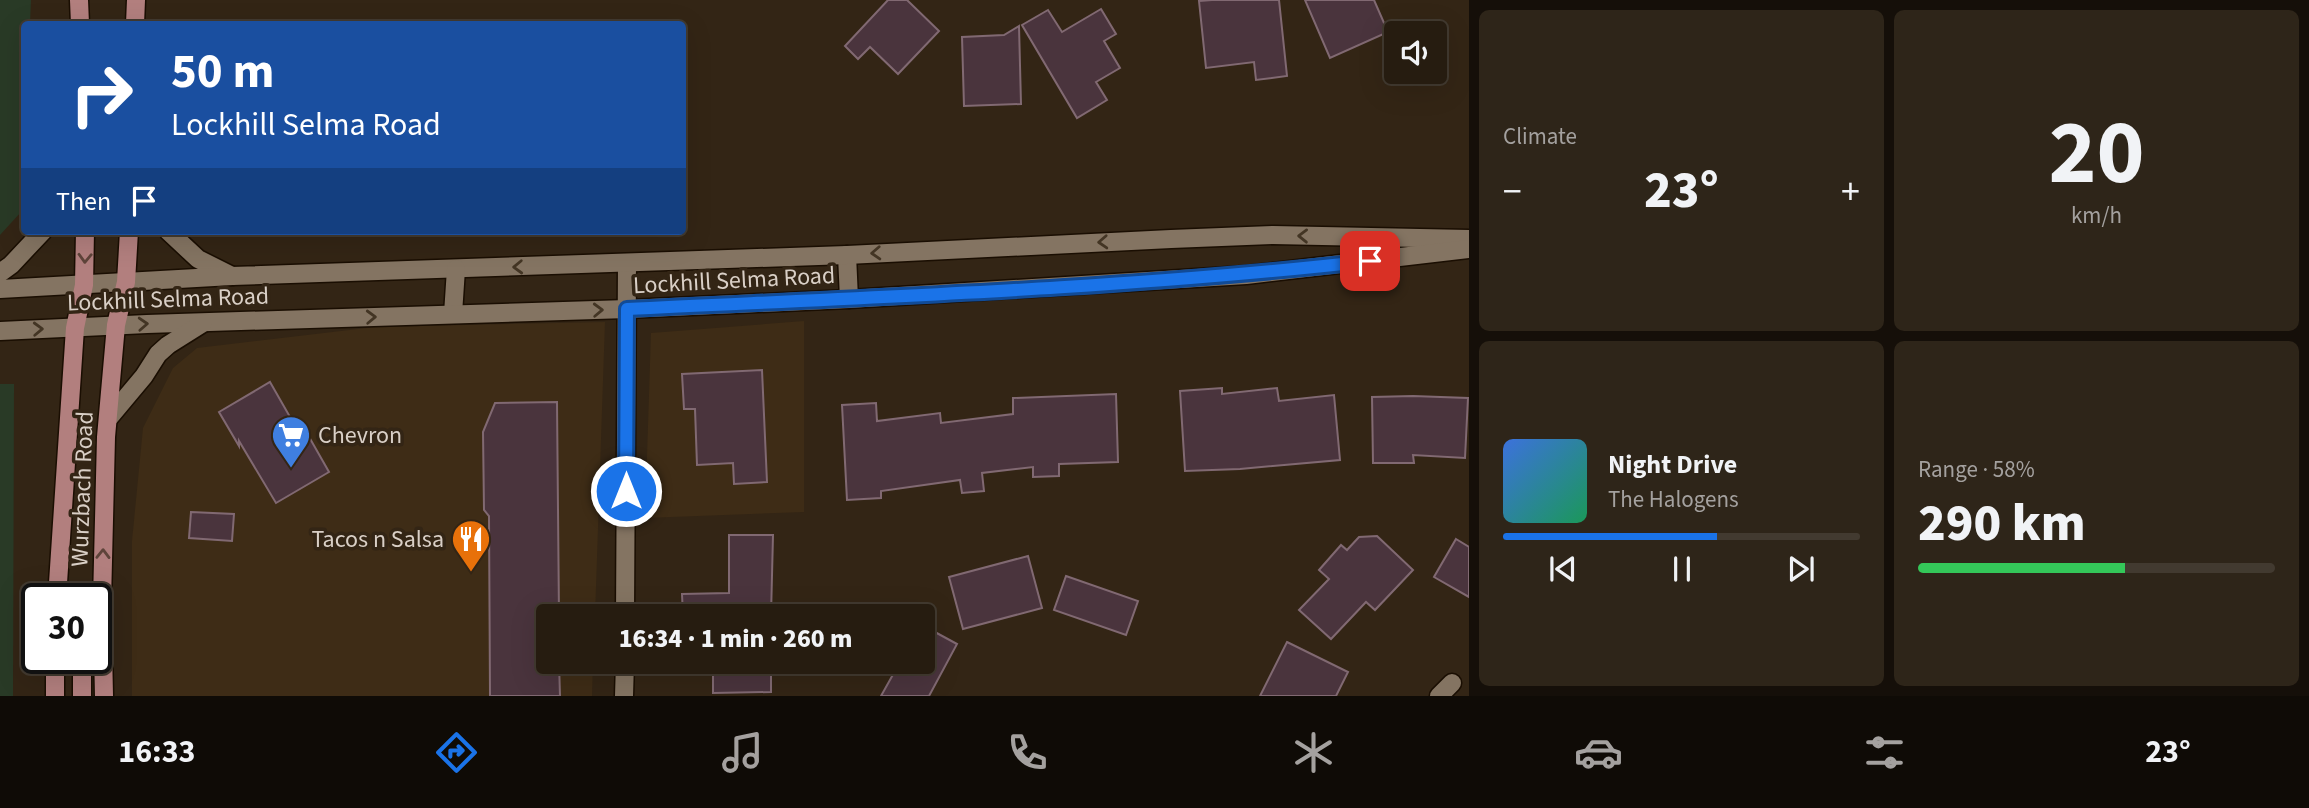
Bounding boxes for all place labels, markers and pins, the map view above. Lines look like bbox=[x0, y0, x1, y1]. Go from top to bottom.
pin bbox=[1340, 231, 1400, 291]
supermarket icon: Chevron bbox=[270, 414, 312, 469]
place label: Chevron bbox=[318, 418, 402, 453]
restaurant icon: Tacos n Salsa bbox=[450, 518, 492, 573]
place label: Tacos n Salsa bbox=[311, 522, 444, 557]

